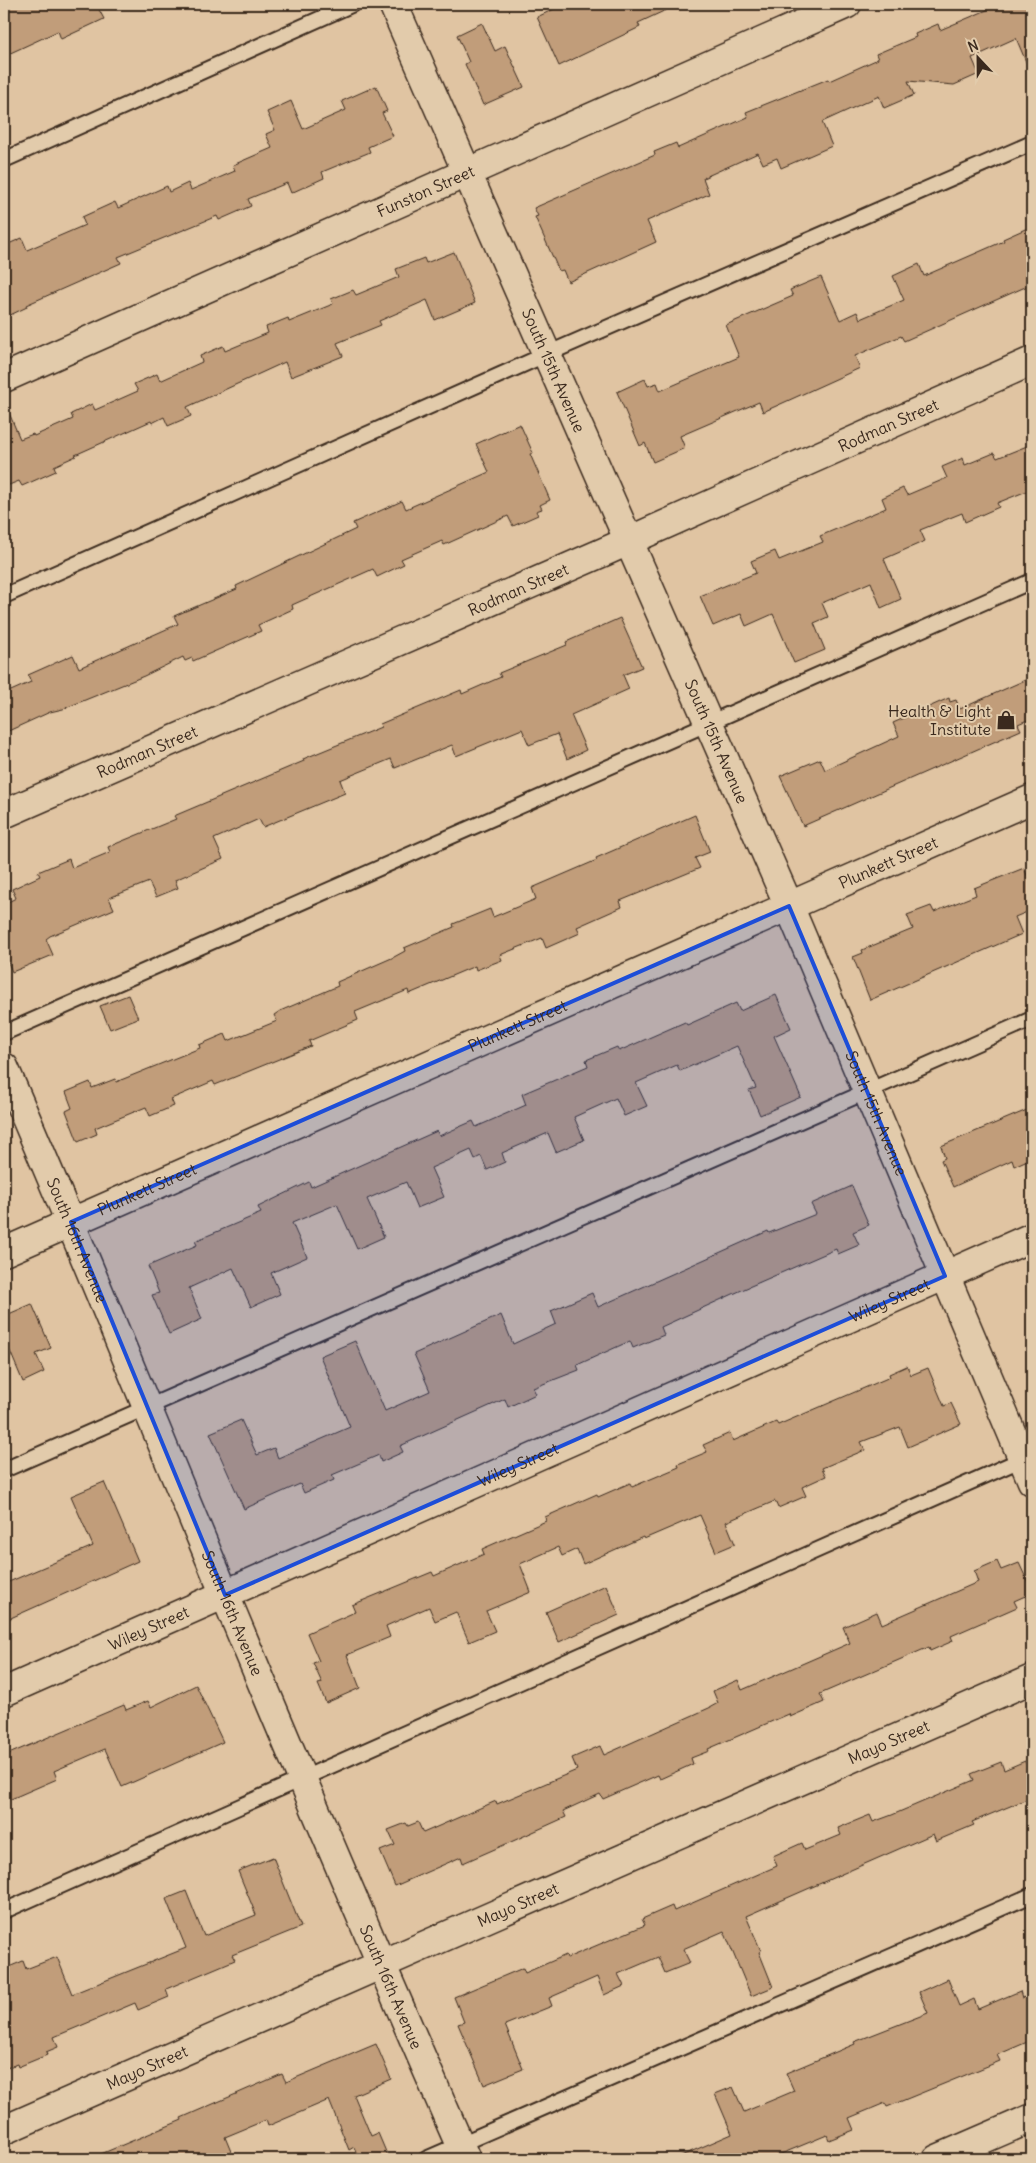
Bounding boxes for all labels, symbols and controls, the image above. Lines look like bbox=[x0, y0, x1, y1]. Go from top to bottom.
north arrow bbox=[954, 32, 1004, 82]
text: N bbox=[965, 36, 981, 56]
street label: Funston Street bbox=[374, 160, 478, 221]
street label: South 15th Avenue bbox=[518, 305, 590, 435]
street label: Rodman Street bbox=[835, 394, 942, 456]
street label: Rodman Street bbox=[465, 558, 572, 620]
street label: South 15th Avenue bbox=[681, 676, 753, 806]
place label: Health & Light Institute bbox=[888, 701, 992, 739]
shop icon: Health & Light Institute bbox=[995, 709, 1017, 731]
street label: Rodman Street bbox=[94, 721, 201, 782]
street label: Plunkett Street bbox=[835, 832, 941, 893]
street label: Plunkett Street bbox=[465, 995, 570, 1056]
street label: South 15th Avenue bbox=[841, 1048, 912, 1178]
street label: Plunkett Street bbox=[94, 1158, 200, 1220]
street label: South 16th Avenue bbox=[43, 1175, 112, 1305]
street label: Wiley Street bbox=[846, 1273, 933, 1327]
street label: Wiley Street bbox=[475, 1438, 562, 1491]
street label: South 16th Avenue bbox=[198, 1548, 268, 1679]
street label: Wiley Street bbox=[105, 1601, 192, 1655]
street label: Mayo Street bbox=[845, 1715, 933, 1768]
street label: Mayo Street bbox=[474, 1878, 562, 1931]
street label: South 16th Avenue bbox=[356, 1922, 427, 2052]
street label: Mayo Street bbox=[103, 2041, 191, 2094]

